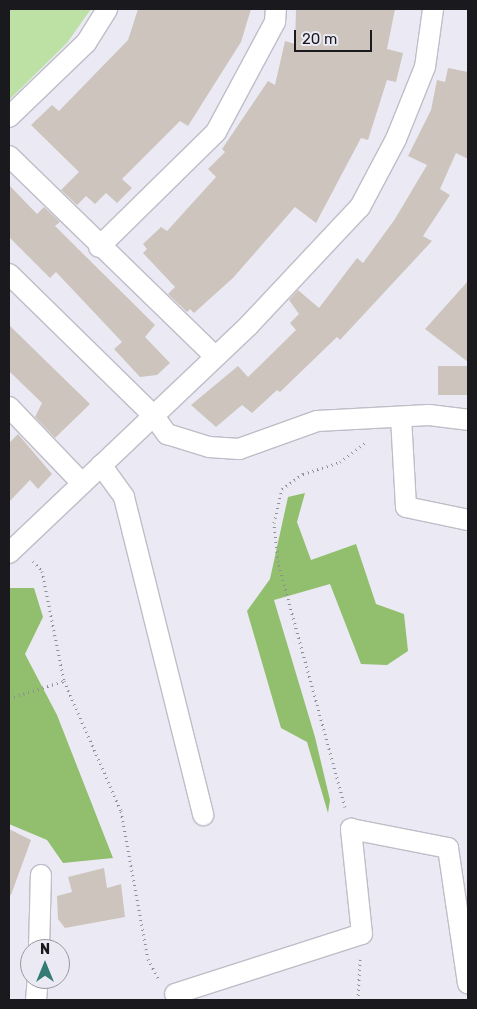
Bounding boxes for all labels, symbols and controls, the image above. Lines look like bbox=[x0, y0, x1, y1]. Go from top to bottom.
scale bar bbox=[297, 20, 374, 52]
text: 20 m bbox=[302, 30, 337, 48]
north arrow bbox=[20, 939, 70, 989]
text: N bbox=[40, 941, 50, 958]

